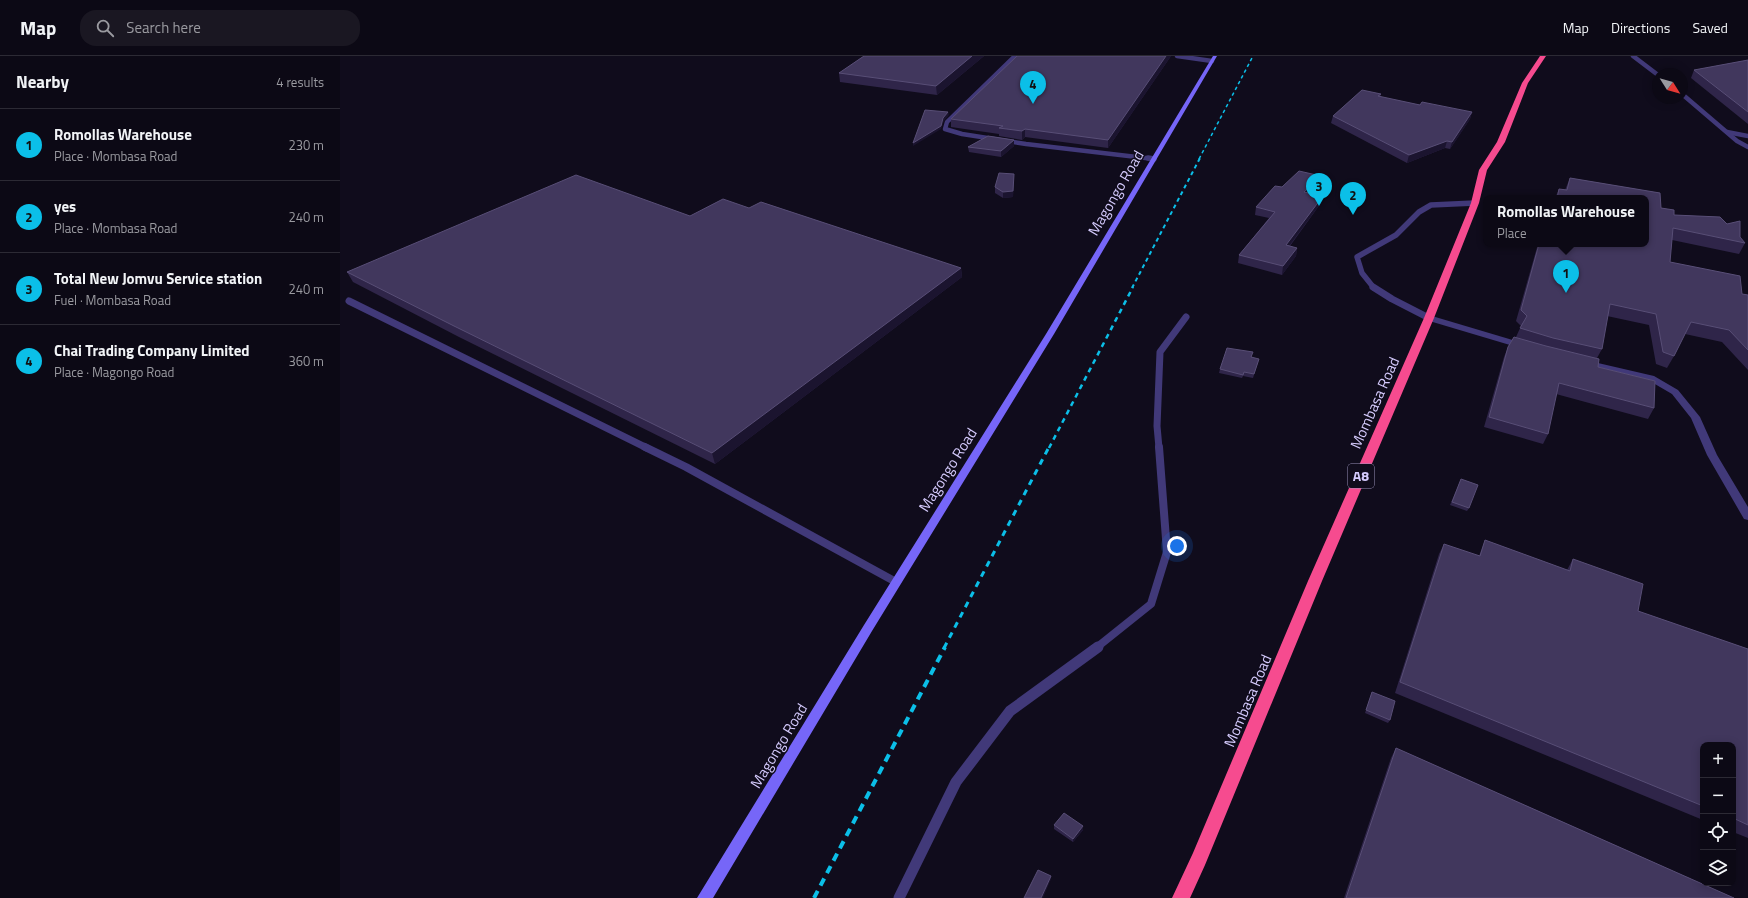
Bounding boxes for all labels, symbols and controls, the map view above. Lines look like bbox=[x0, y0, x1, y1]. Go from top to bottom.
search box bbox=[80, 10, 360, 46]
text: Map bbox=[20, 13, 56, 42]
text: Search here bbox=[126, 16, 201, 39]
icon: search bbox=[94, 17, 116, 39]
text: Map bbox=[1563, 17, 1589, 38]
text: Directions bbox=[1611, 17, 1670, 38]
text: Saved bbox=[1692, 17, 1728, 38]
north arrow bbox=[1652, 68, 1688, 104]
text: Nearby bbox=[16, 69, 69, 95]
pin: 4 bbox=[1020, 71, 1046, 104]
text: 4 results bbox=[276, 72, 324, 92]
text: Romollas Warehouse bbox=[54, 123, 192, 146]
text: 1 bbox=[25, 135, 33, 155]
text: 230 m bbox=[288, 135, 324, 155]
text: Place · Mombasa Road bbox=[54, 146, 177, 166]
street label: Magongo Road bbox=[1082, 146, 1149, 240]
pin: 3 bbox=[1306, 173, 1332, 206]
pin: 2 bbox=[1340, 182, 1366, 215]
text: yes bbox=[54, 195, 76, 218]
popup bbox=[1483, 195, 1649, 247]
text: Romollas Warehouse bbox=[1497, 200, 1635, 223]
text: 2 bbox=[25, 207, 33, 227]
text: 240 m bbox=[288, 207, 324, 227]
text: Place · Mombasa Road bbox=[54, 218, 177, 238]
text: Place bbox=[1497, 223, 1526, 243]
pin: 1 bbox=[1553, 260, 1579, 293]
text: Total New Jomvu Service station bbox=[54, 267, 262, 290]
text: 3 bbox=[25, 279, 33, 299]
text: 240 m bbox=[288, 279, 324, 299]
text: Fuel · Mombasa Road bbox=[54, 290, 171, 310]
text: Chai Trading Company Limited bbox=[54, 339, 250, 362]
text: 4 bbox=[25, 351, 33, 371]
text: 360 m bbox=[288, 351, 324, 371]
street label: Mombasa Road bbox=[1344, 353, 1405, 453]
text: Place · Magongo Road bbox=[54, 362, 174, 382]
street label: Magongo Road bbox=[913, 423, 983, 516]
road number: A8 bbox=[1348, 464, 1374, 488]
your location bbox=[1167, 536, 1187, 556]
street label: Mombasa Road bbox=[1218, 651, 1277, 751]
street label: Magongo Road bbox=[744, 699, 813, 792]
map controls bbox=[1700, 742, 1736, 886]
button: + bbox=[1700, 742, 1736, 778]
button: − bbox=[1700, 778, 1736, 814]
button: locate bbox=[1700, 814, 1736, 850]
button: layers bbox=[1700, 850, 1736, 886]

